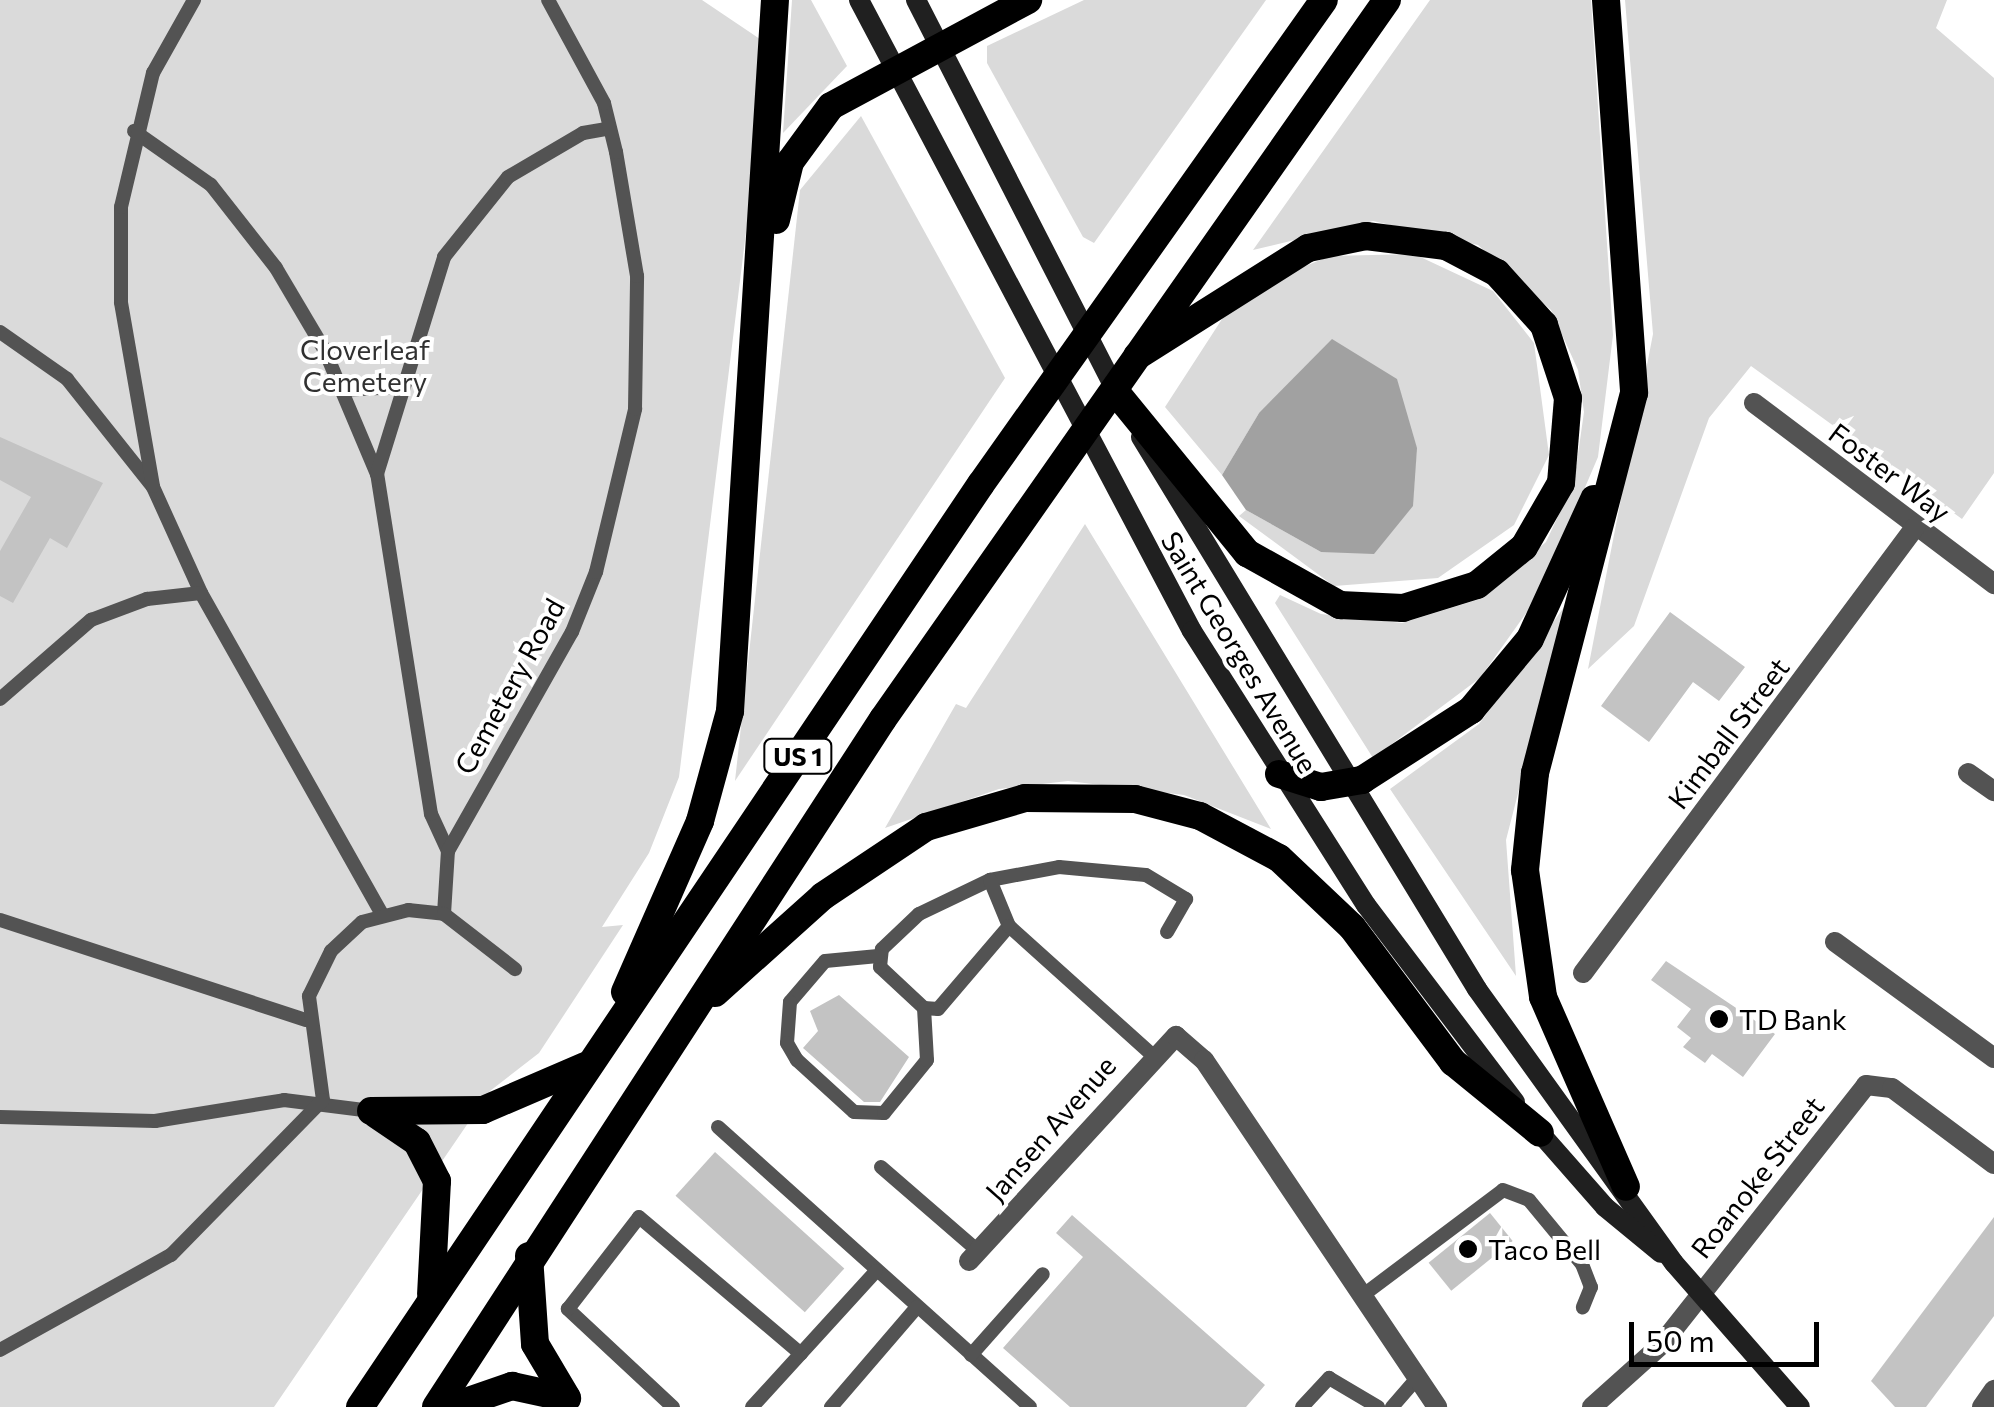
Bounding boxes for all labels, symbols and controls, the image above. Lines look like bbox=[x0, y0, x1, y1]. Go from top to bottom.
park label: Cloverleaf Cemetery bbox=[300, 332, 430, 398]
street label: Foster Way bbox=[1823, 416, 1957, 528]
street label: Saint Georges Avenue bbox=[1155, 525, 1325, 779]
street label: Cemetery Road bbox=[447, 592, 571, 780]
street label: Kimball Street bbox=[1660, 651, 1796, 815]
road number: US 1 bbox=[763, 736, 833, 776]
place label: TD Bank bbox=[1739, 1002, 1847, 1036]
marker: TD Bank bbox=[1708, 1008, 1730, 1030]
street label: Jansen Avenue bbox=[978, 1049, 1122, 1207]
street label: Roanoke Street bbox=[1683, 1090, 1831, 1264]
place label: Taco Bell bbox=[1488, 1232, 1601, 1266]
marker: Taco Bell bbox=[1457, 1238, 1479, 1260]
scale bar bbox=[1634, 1302, 1824, 1364]
text: 50 m bbox=[1646, 1321, 1715, 1358]

